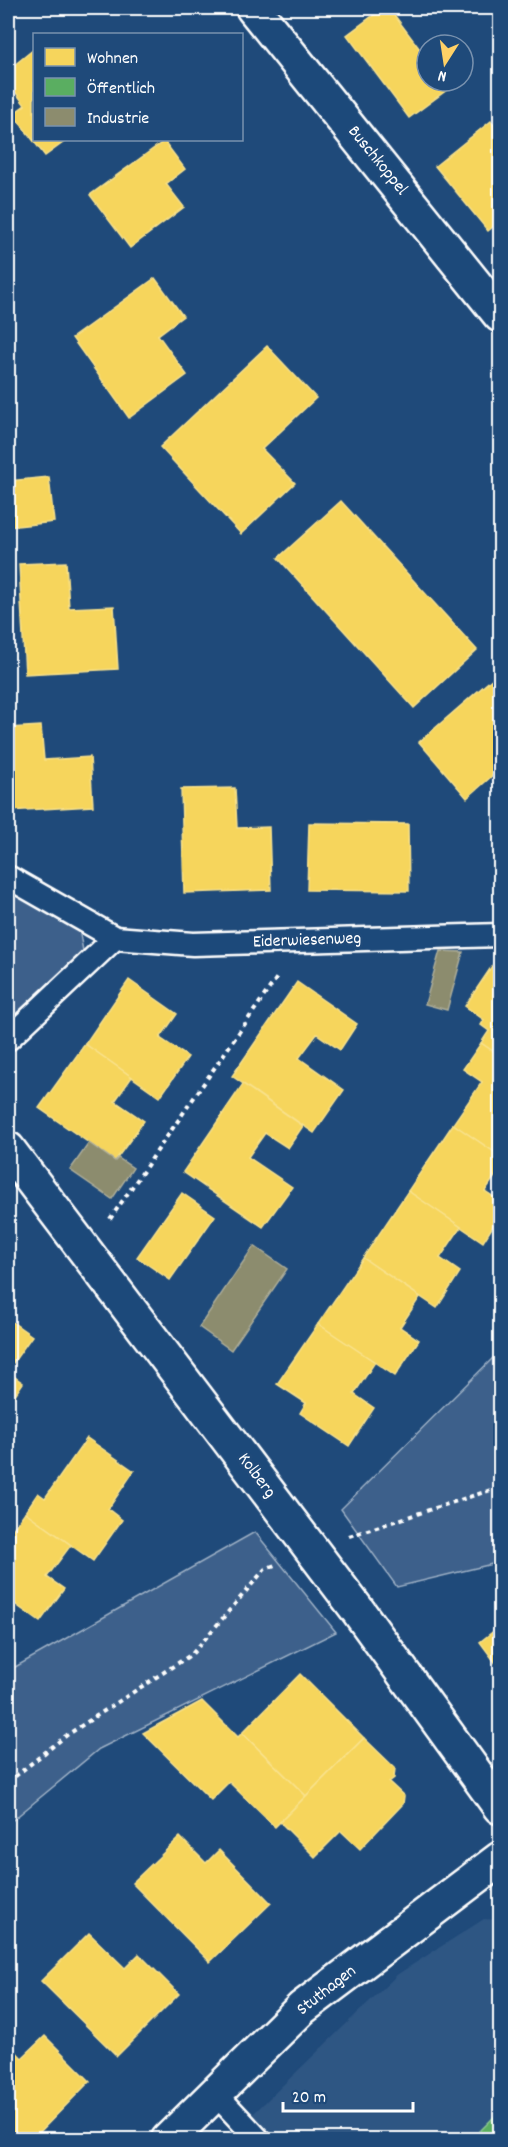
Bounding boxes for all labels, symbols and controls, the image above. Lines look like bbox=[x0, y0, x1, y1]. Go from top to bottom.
legend bbox=[33, 33, 243, 141]
north arrow bbox=[415, 33, 475, 93]
text: Wohnen bbox=[87, 47, 138, 72]
text: N bbox=[436, 63, 449, 87]
text: Öffentlich bbox=[87, 77, 155, 102]
text: Industrie bbox=[87, 107, 149, 132]
street label: Buschkoppel bbox=[341, 121, 413, 202]
street label: Eiderwiesenweg bbox=[252, 927, 362, 955]
street label: Kolberg bbox=[231, 1448, 281, 1504]
street label: Stuthagen bbox=[292, 1960, 362, 2022]
scale bar bbox=[283, 2075, 414, 2113]
text: 20 m bbox=[292, 2086, 326, 2111]

